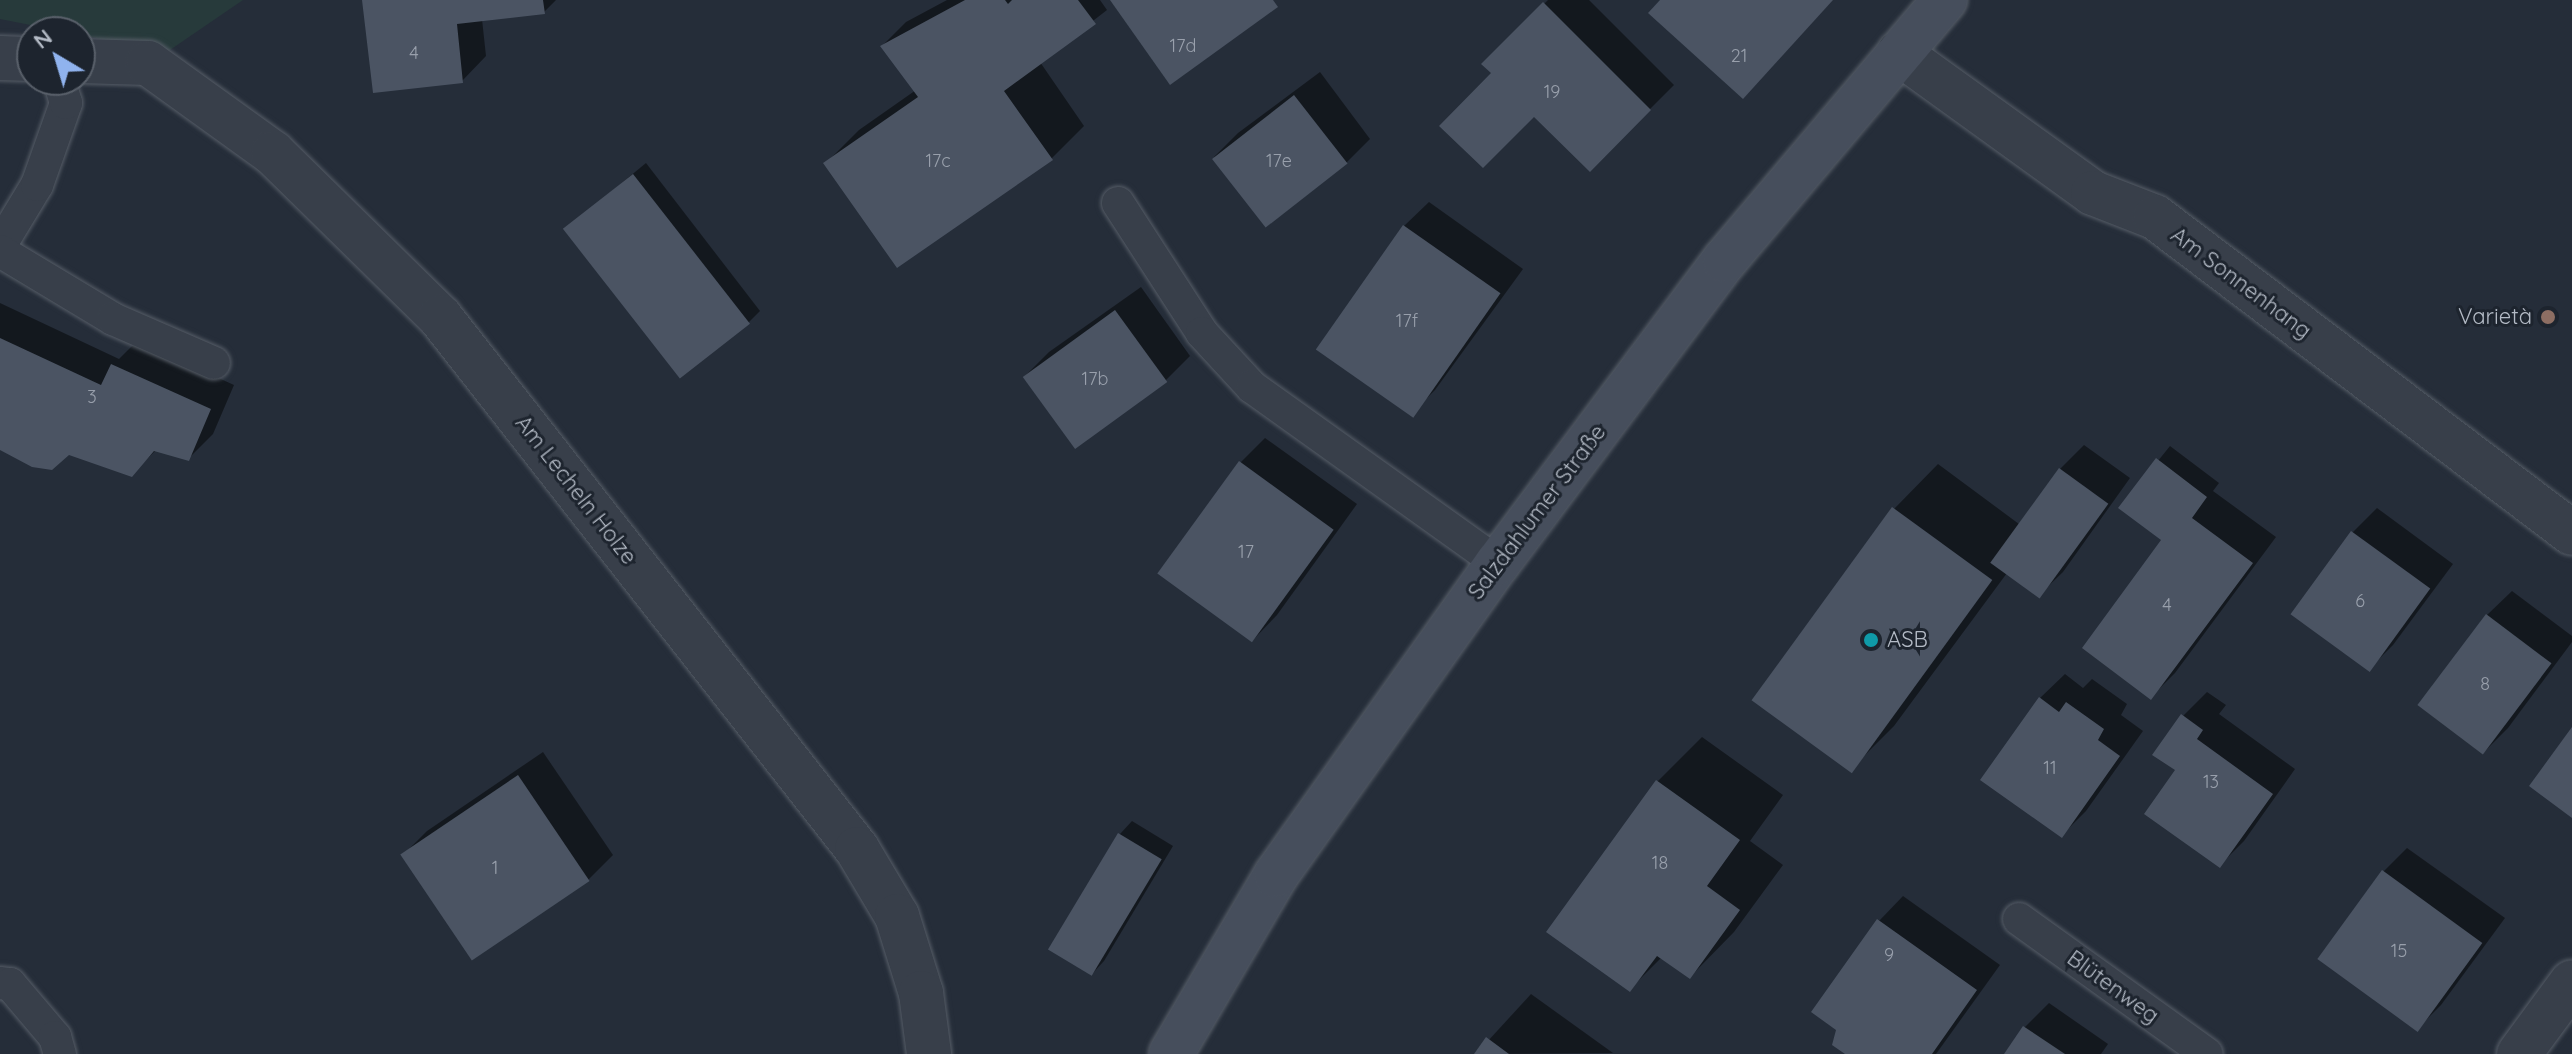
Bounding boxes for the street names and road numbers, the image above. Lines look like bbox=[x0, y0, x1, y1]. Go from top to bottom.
street label: Am Sonnenhang bbox=[2166, 222, 2316, 344]
street label: Am Lecheln Holze bbox=[510, 410, 642, 570]
street label: Salzdahlumer Straße bbox=[1463, 419, 1611, 605]
street label: Blütenweg bbox=[2062, 945, 2164, 1029]

